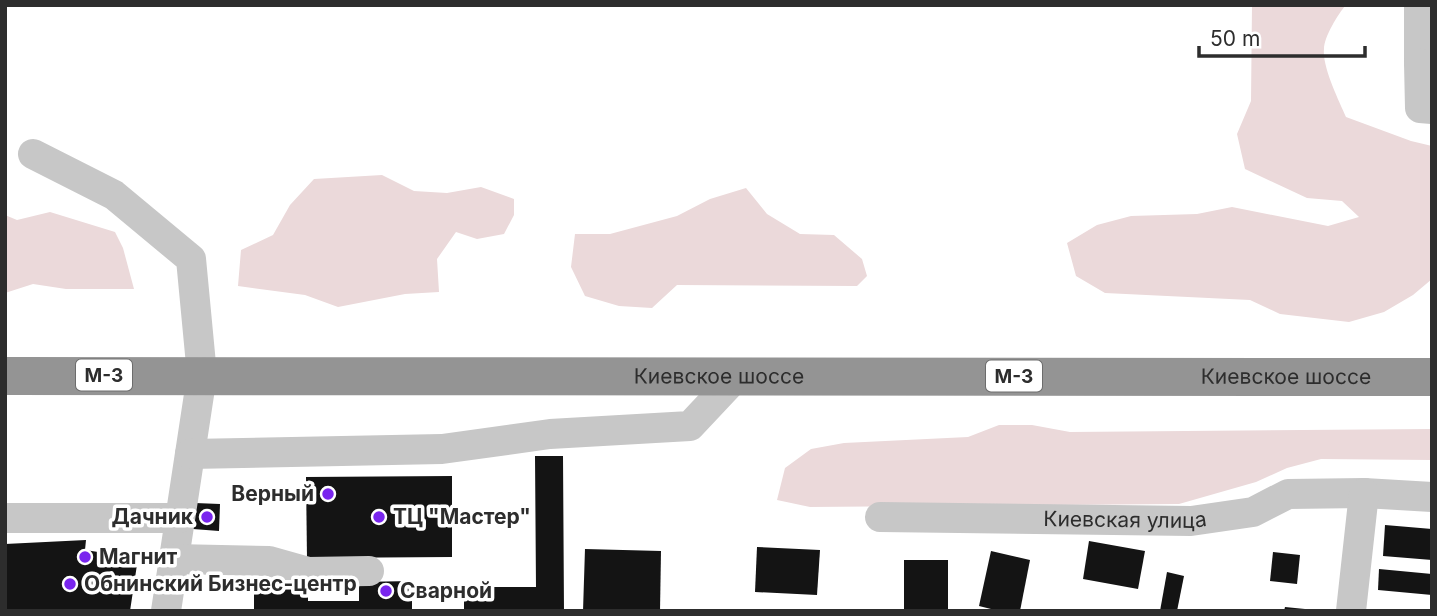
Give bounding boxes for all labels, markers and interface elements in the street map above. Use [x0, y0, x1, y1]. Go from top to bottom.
scale bar [1199, 14, 1365, 58]
text: 50 m [1210, 26, 1260, 51]
road number: М-3 [76, 360, 132, 390]
road number: М-3 [986, 360, 1042, 392]
street label: Киевское шоссе [634, 363, 804, 389]
street label: Киевское шоссе [1201, 364, 1371, 389]
place label: Верный [231, 481, 314, 506]
marker: Верный [320, 486, 336, 502]
place label: Дачник [112, 504, 194, 529]
place label: ТЦ "Мастер" [393, 504, 531, 529]
street label: Киевская улица [1043, 506, 1208, 533]
marker: Дачник [199, 509, 215, 525]
marker: ТЦ "Мастер" [371, 509, 387, 525]
place label: Магнит [99, 544, 178, 569]
marker: Магнит [77, 549, 93, 565]
place label: Обнинский Бизнес-центр [84, 571, 357, 596]
marker: Обнинский Бизнес-центр [62, 576, 78, 592]
place label: Сварной [400, 578, 492, 603]
marker: Сварной [378, 583, 394, 599]

